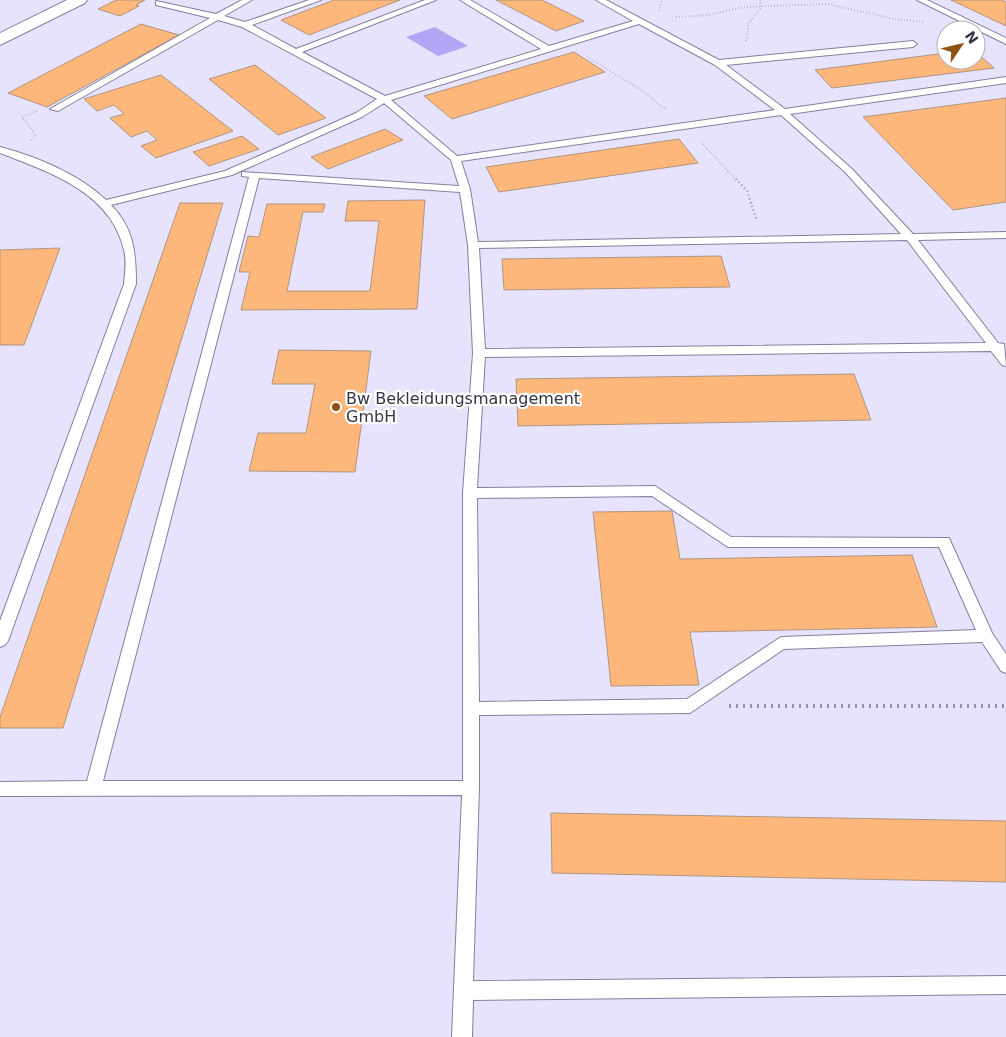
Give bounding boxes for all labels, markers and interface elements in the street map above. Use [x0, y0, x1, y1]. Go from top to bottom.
north arrow [936, 20, 986, 70]
text: N [962, 28, 982, 47]
place label: Bw Bekleidungsmanagement GmbH [346, 389, 580, 426]
marker: Bw Bekleidungsmanagement GmbH [330, 401, 342, 413]

